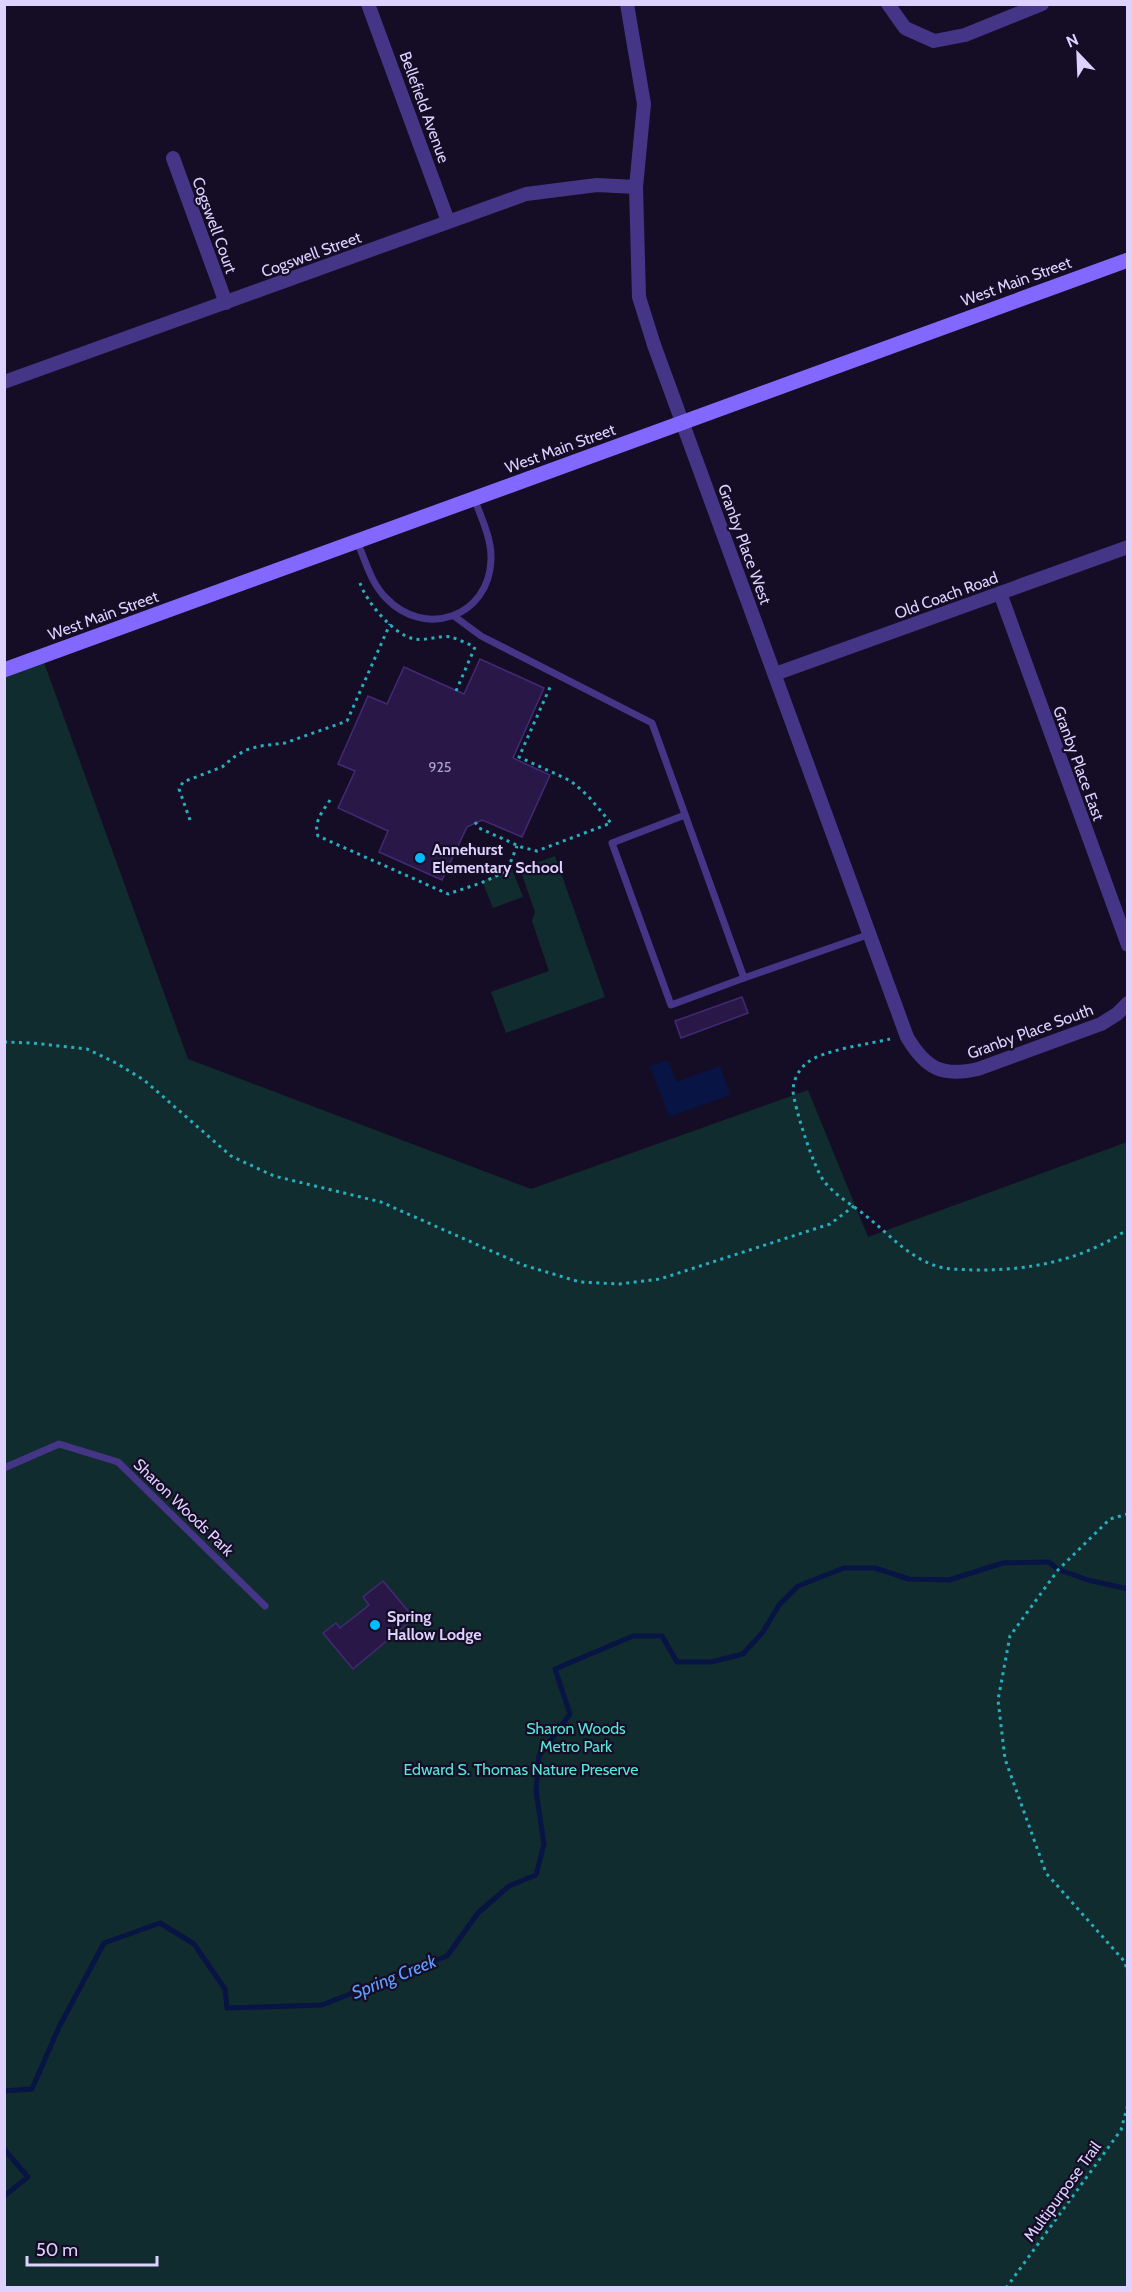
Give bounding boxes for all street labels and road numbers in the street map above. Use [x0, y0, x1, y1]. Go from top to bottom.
street label: Bellefield Avenue [396, 49, 454, 165]
street label: Cogswell Court [188, 174, 241, 277]
street label: Cogswell Street [259, 227, 364, 281]
street label: West Main Street [958, 253, 1074, 310]
street label: West Main Street [502, 420, 618, 477]
street label: Granby Place West [714, 481, 775, 608]
street label: Old Coach Road [892, 568, 1001, 623]
street label: West Main Street [45, 587, 161, 644]
street label: Granby Place East [1049, 703, 1108, 824]
street label: Granby Place South [965, 1000, 1096, 1063]
street label: Sharon Woods Park [130, 1455, 238, 1561]
street label: Multipurpose Trail [1020, 2137, 1105, 2245]

